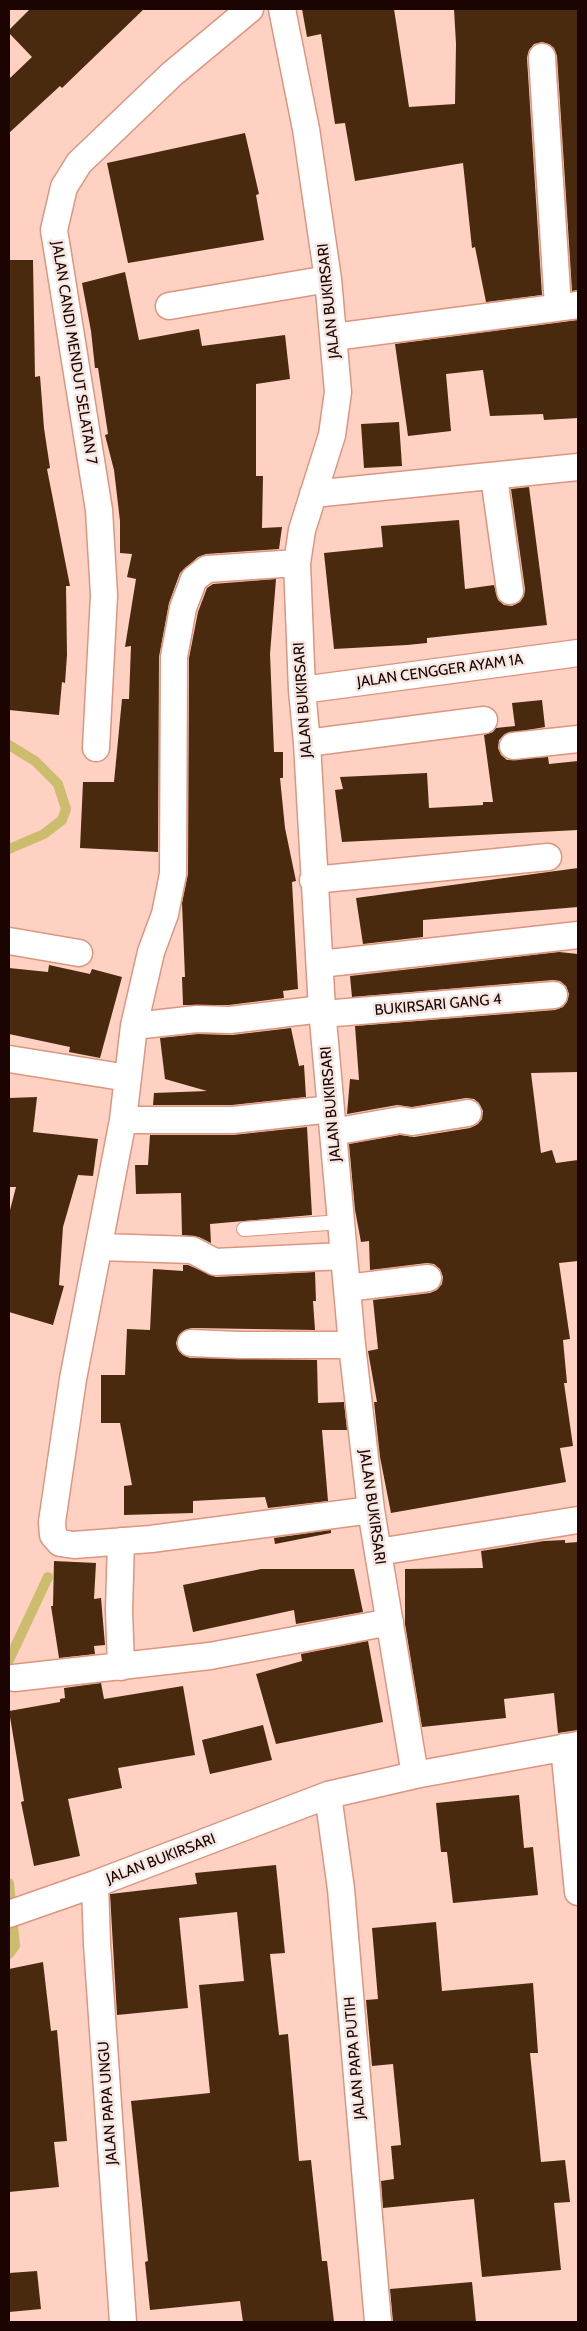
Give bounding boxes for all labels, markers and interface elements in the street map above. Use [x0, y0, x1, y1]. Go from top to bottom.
street label: JALAN CANDI MENDUT SELATAN 7 [47, 240, 101, 466]
street label: JALAN BUKIRSARI [314, 242, 344, 360]
street label: JALAN BUKIRSARI [290, 642, 316, 758]
street label: JALAN CENGGER AYAM 1A [356, 650, 524, 692]
street label: BUKIRSARI GANG 4 [374, 990, 502, 1020]
street label: JALAN BUKIRSARI [317, 1046, 345, 1162]
street label: JALAN BUKIRSARI [355, 1448, 389, 1566]
street label: JALAN BUKIRSARI [104, 1830, 218, 1888]
street label: JALAN PAPA PUTIH [341, 1996, 369, 2120]
street label: JALAN PAPA UNGU [95, 2041, 121, 2165]

